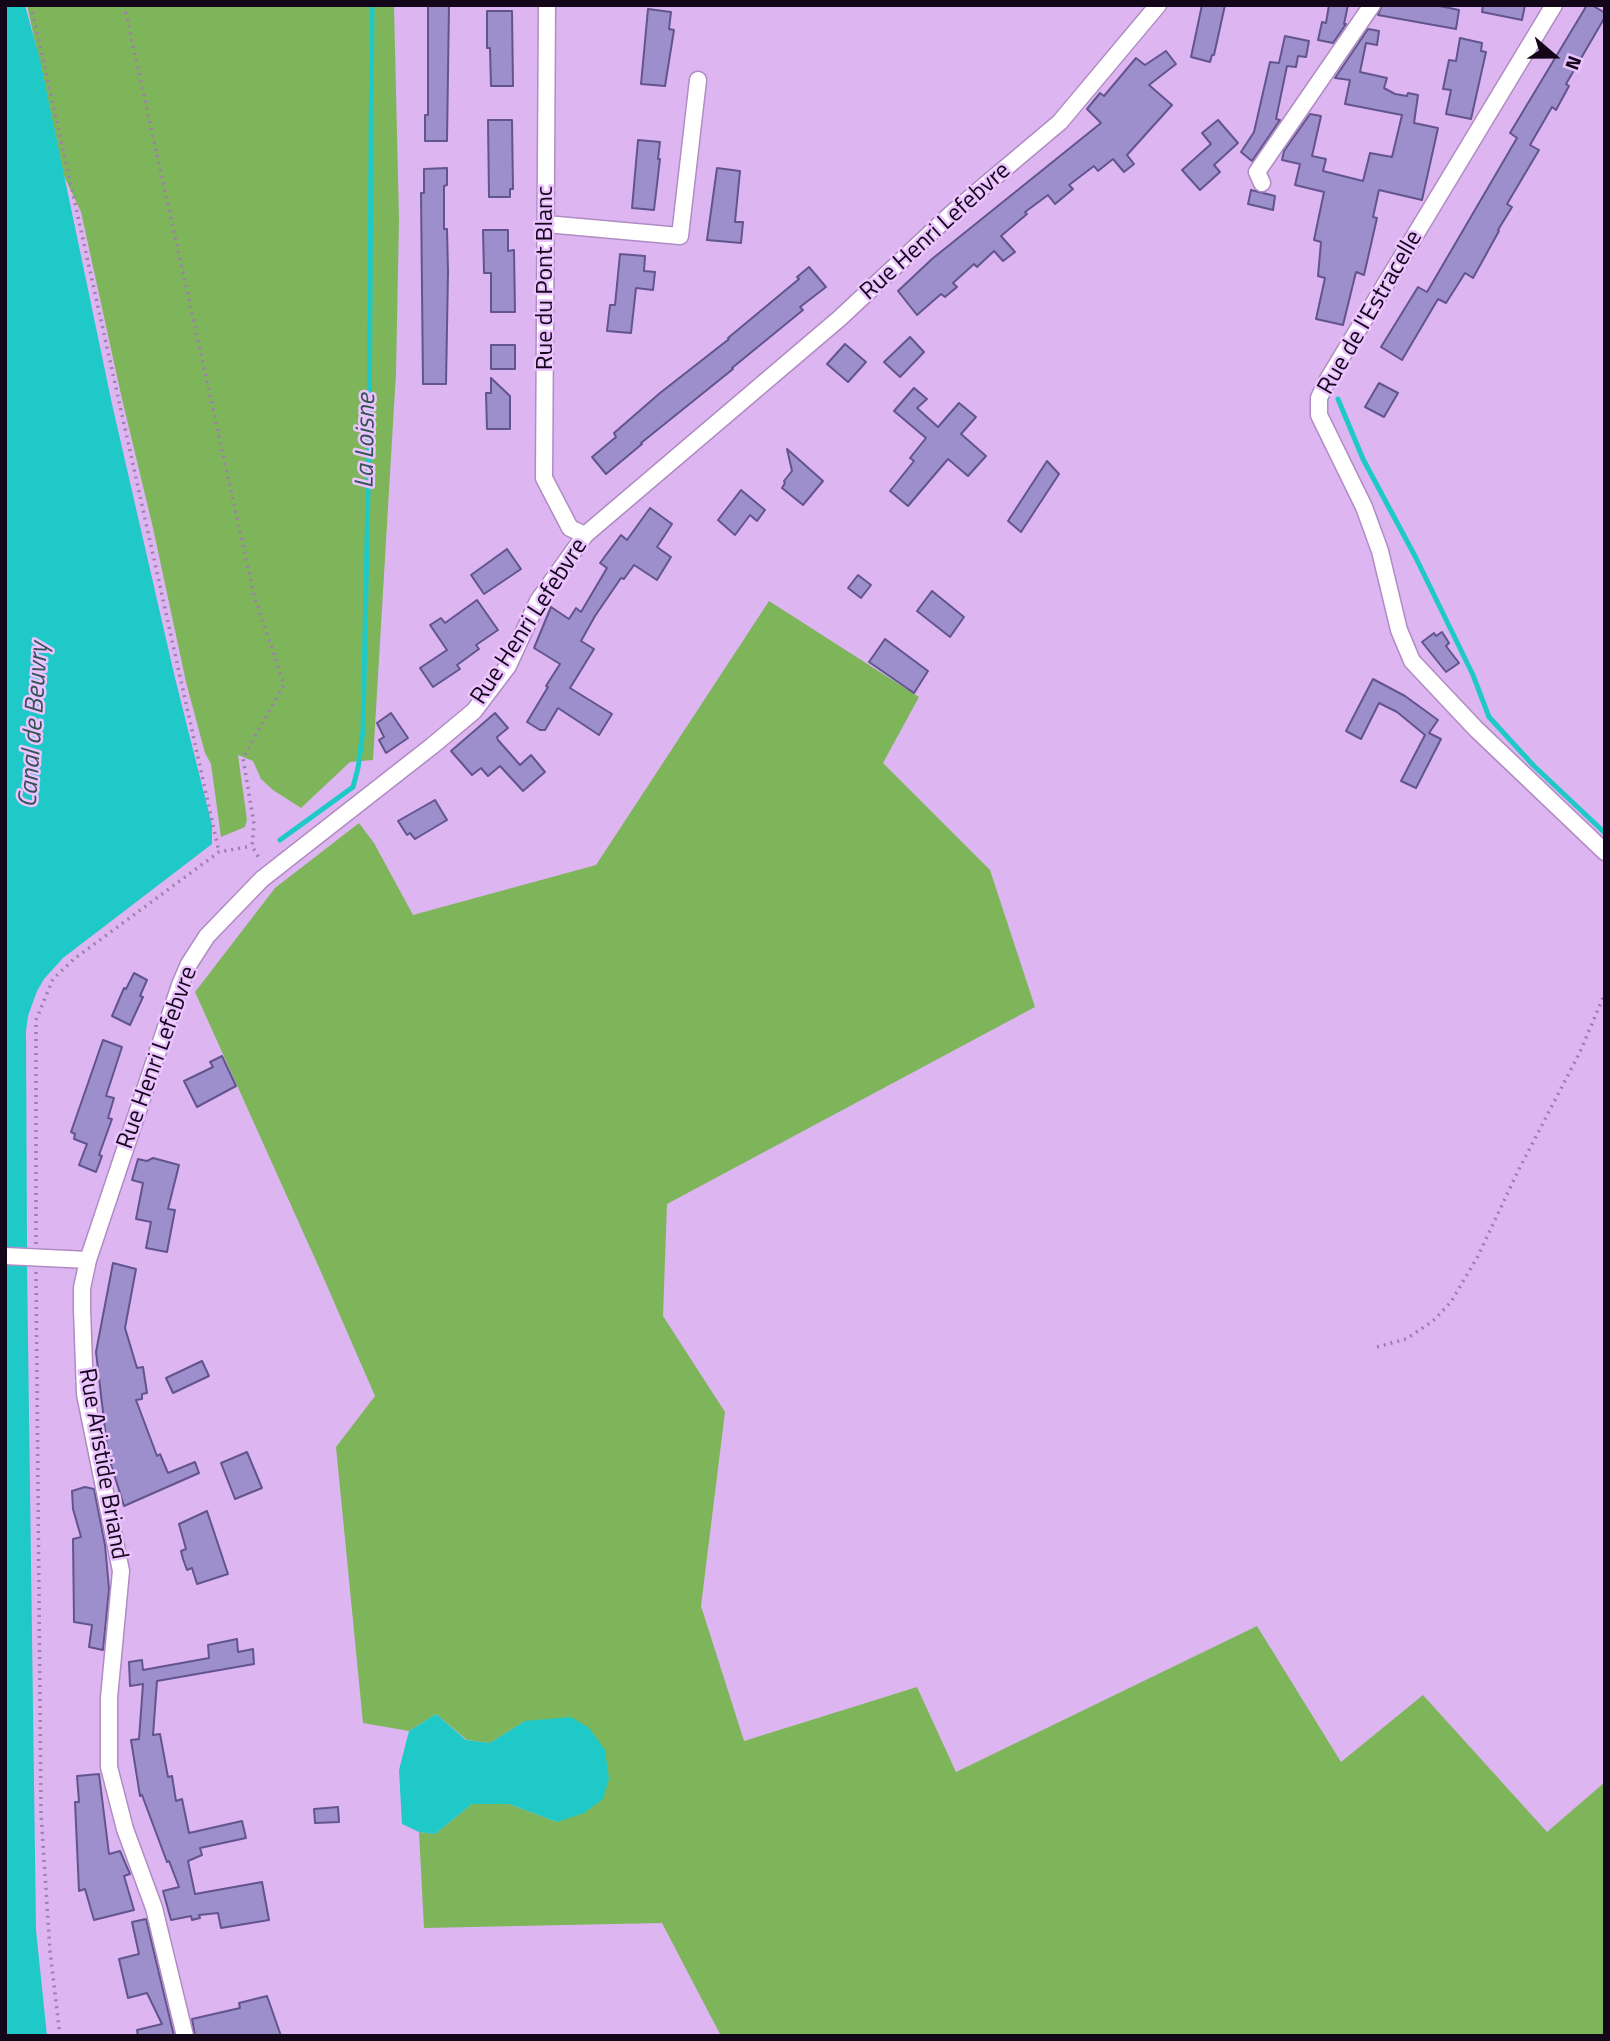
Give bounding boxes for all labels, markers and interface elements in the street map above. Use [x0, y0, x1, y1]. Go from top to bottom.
north arrow [1519, 21, 1589, 91]
text: N [1558, 52, 1590, 74]
street label: Rue Henri Lefebvre [855, 157, 1017, 307]
street label: Rue du Pont Blanc [532, 186, 560, 370]
street label: Rue de l'Estracelle [1312, 226, 1430, 400]
water label: La Loisne [351, 393, 383, 489]
street label: Rue Henri Lefebvre [466, 534, 594, 710]
water label: Canal de Beuvry [14, 641, 56, 809]
street label: Rue Henri Lefebvre [112, 963, 204, 1153]
street label: Rue Aristide Briand [71, 1366, 133, 1562]

